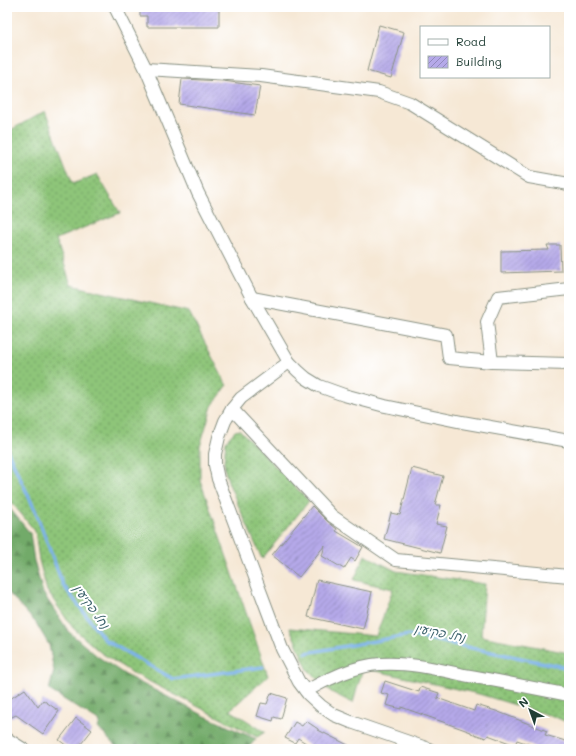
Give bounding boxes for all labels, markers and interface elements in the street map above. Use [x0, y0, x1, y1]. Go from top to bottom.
legend [420, 26, 550, 78]
text: Road [456, 33, 486, 49]
text: Building [456, 53, 502, 69]
water label: נחל פקיעין [70, 581, 114, 633]
water label: נחל פקיעין [413, 619, 468, 646]
north arrow [510, 690, 550, 730]
text: N [515, 694, 531, 710]

